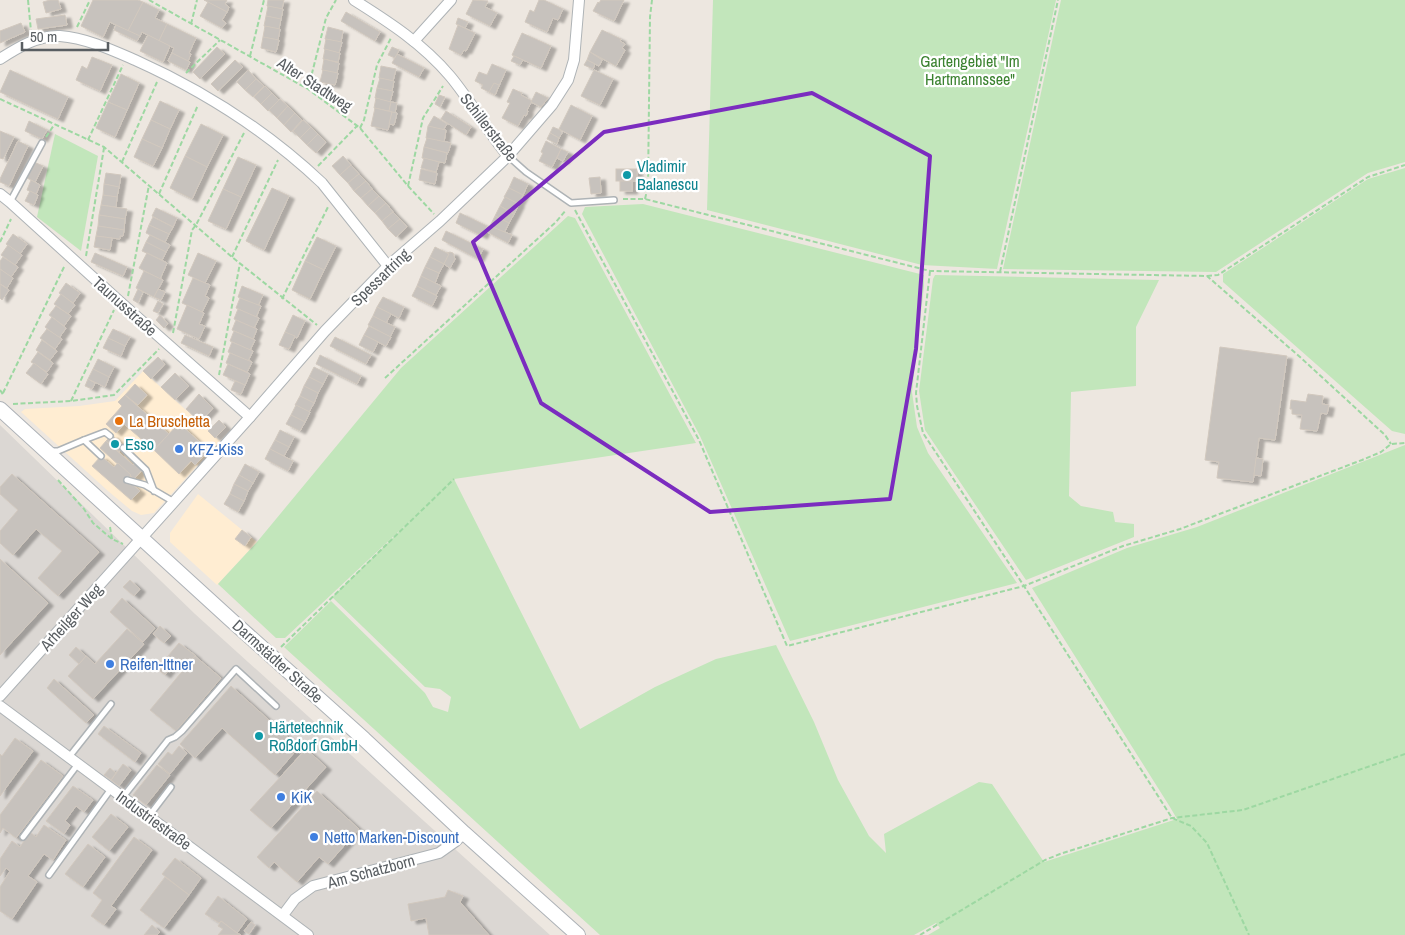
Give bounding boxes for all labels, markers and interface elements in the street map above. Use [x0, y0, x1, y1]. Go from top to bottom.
scale bar [22, 20, 109, 52]
text: 50 m [30, 26, 57, 47]
park label: Gartengebiet "Im Hartmannssee" [920, 50, 1020, 90]
street label: Alter Stadtweg [272, 51, 357, 117]
street label: Schillerstraße [455, 88, 523, 166]
place label: Vladimir Balanescu [637, 155, 698, 195]
marker: Vladimir Balanescu [621, 169, 633, 181]
street label: Spessartring [346, 243, 415, 311]
street label: Taunusstraße [88, 271, 162, 341]
place label: La Bruschetta [129, 410, 211, 432]
marker: La Bruschetta [113, 415, 125, 427]
place label: Esso [125, 433, 154, 455]
marker: Esso [109, 438, 121, 450]
place label: KFZ-Kiss [189, 438, 244, 460]
marker: KFZ-Kiss [173, 443, 185, 455]
street label: Arheilger Weg [34, 578, 108, 656]
street label: Darmstädter Straße [228, 614, 328, 708]
place label: Reifen-Ittner [120, 653, 194, 675]
marker: Reifen-Ittner [104, 658, 116, 670]
place label: Härtetechnik Roßdorf GmbH [269, 716, 358, 756]
marker: Härtetechnik Roßdorf GmbH [253, 730, 265, 742]
street label: Industriestraße [112, 785, 196, 855]
place label: KiK [291, 786, 312, 808]
marker: KiK [275, 791, 287, 803]
place label: Netto Marken-Discount [324, 826, 459, 848]
marker: Netto Marken-Discount [308, 831, 320, 843]
street label: Am Schatzborn [324, 849, 417, 893]

